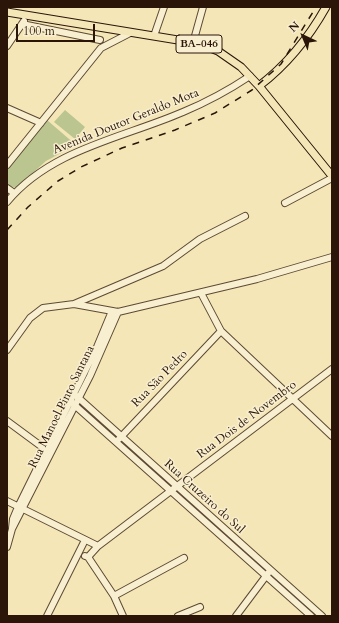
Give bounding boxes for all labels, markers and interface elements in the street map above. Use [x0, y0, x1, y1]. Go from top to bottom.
scale bar [18, 16, 97, 42]
north arrow [283, 16, 323, 56]
text: N [286, 18, 303, 36]
text: 100 m [23, 23, 55, 39]
road number: BA-046 [176, 35, 222, 53]
street label: Avenida Doutor Geraldo Mota [51, 86, 201, 158]
street label: Rua Manoel Pinto Santana [26, 343, 98, 471]
street label: Rua São Pedro [129, 347, 191, 411]
street label: Rua Dois de Novembro [194, 378, 300, 462]
street label: Rua Cruzeiro do Sul [161, 457, 247, 537]

